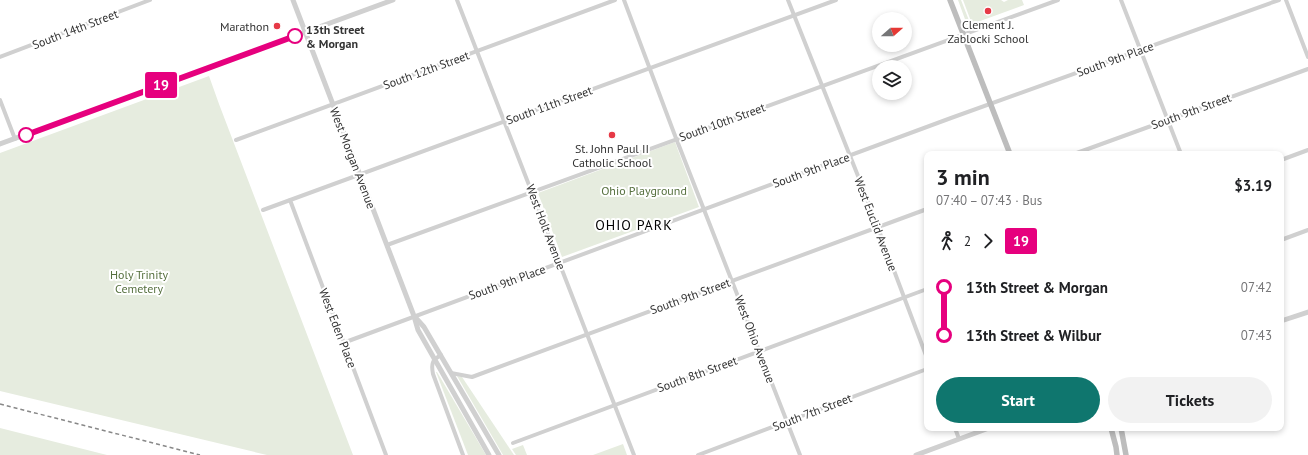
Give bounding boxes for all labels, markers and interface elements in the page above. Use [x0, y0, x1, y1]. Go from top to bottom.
street label: South 14th Street [30, 6, 120, 52]
marker: Clement J. Zablocki School [983, 6, 993, 16]
north arrow [872, 12, 912, 52]
map controls [872, 12, 912, 100]
place label: Clement J. Zablocki School [948, 17, 1029, 46]
place label: Marathon [220, 19, 269, 34]
marker: Marathon [272, 21, 282, 31]
place label: 13th Street & Morgan [306, 22, 365, 51]
marker: 13th Street & Morgan [287, 28, 303, 44]
street label: South 9th Place [1074, 38, 1156, 80]
street label: South 12th Street [381, 47, 471, 93]
button: layers [872, 60, 912, 100]
line badge: 19 [143, 72, 179, 98]
text: 19 [153, 76, 169, 94]
street label: South 11th Street [504, 82, 594, 128]
street label: South 9th Street [1149, 90, 1233, 132]
street label: South 10th Street [677, 99, 767, 145]
street label: West Morgan Avenue [327, 105, 379, 211]
unlabelled marker [18, 127, 34, 143]
marker: St. John Paul II Catholic School [607, 130, 617, 140]
place label: St. John Paul II Catholic School [572, 141, 652, 170]
street label: South 9th Place [770, 149, 852, 191]
text: 3 min [936, 163, 990, 191]
street label: West Euclid Avenue [851, 175, 901, 273]
text: $3.19 [1234, 176, 1272, 195]
street label: West Holt Avenue [523, 182, 569, 272]
park label: Ohio Playground [601, 183, 687, 198]
text: 07:40 – 07:43 · Bus [936, 192, 1042, 209]
district label: OHIO PARK [595, 216, 673, 234]
icon: walk [936, 230, 958, 252]
icon: forward [977, 230, 999, 252]
text: 19 [1013, 232, 1029, 250]
text: 2 [964, 233, 971, 250]
street label: South 9th Place [466, 261, 548, 303]
park label: Holy Trinity Cemetery [110, 267, 168, 296]
street label: South 9th Street [648, 275, 732, 317]
text: 13th Street & Morgan [966, 278, 1108, 297]
text: 07:42 [1241, 279, 1272, 296]
street label: West Eden Place [316, 286, 360, 370]
street label: West Ohio Avenue [731, 293, 779, 385]
text: 13th Street & Wilbur [966, 326, 1101, 345]
text: 07:43 [1241, 327, 1272, 344]
street label: South 8th Street [655, 353, 739, 395]
button: Start [936, 377, 1100, 423]
button: Tickets [1108, 377, 1272, 423]
street label: South 7th Street [770, 390, 854, 434]

